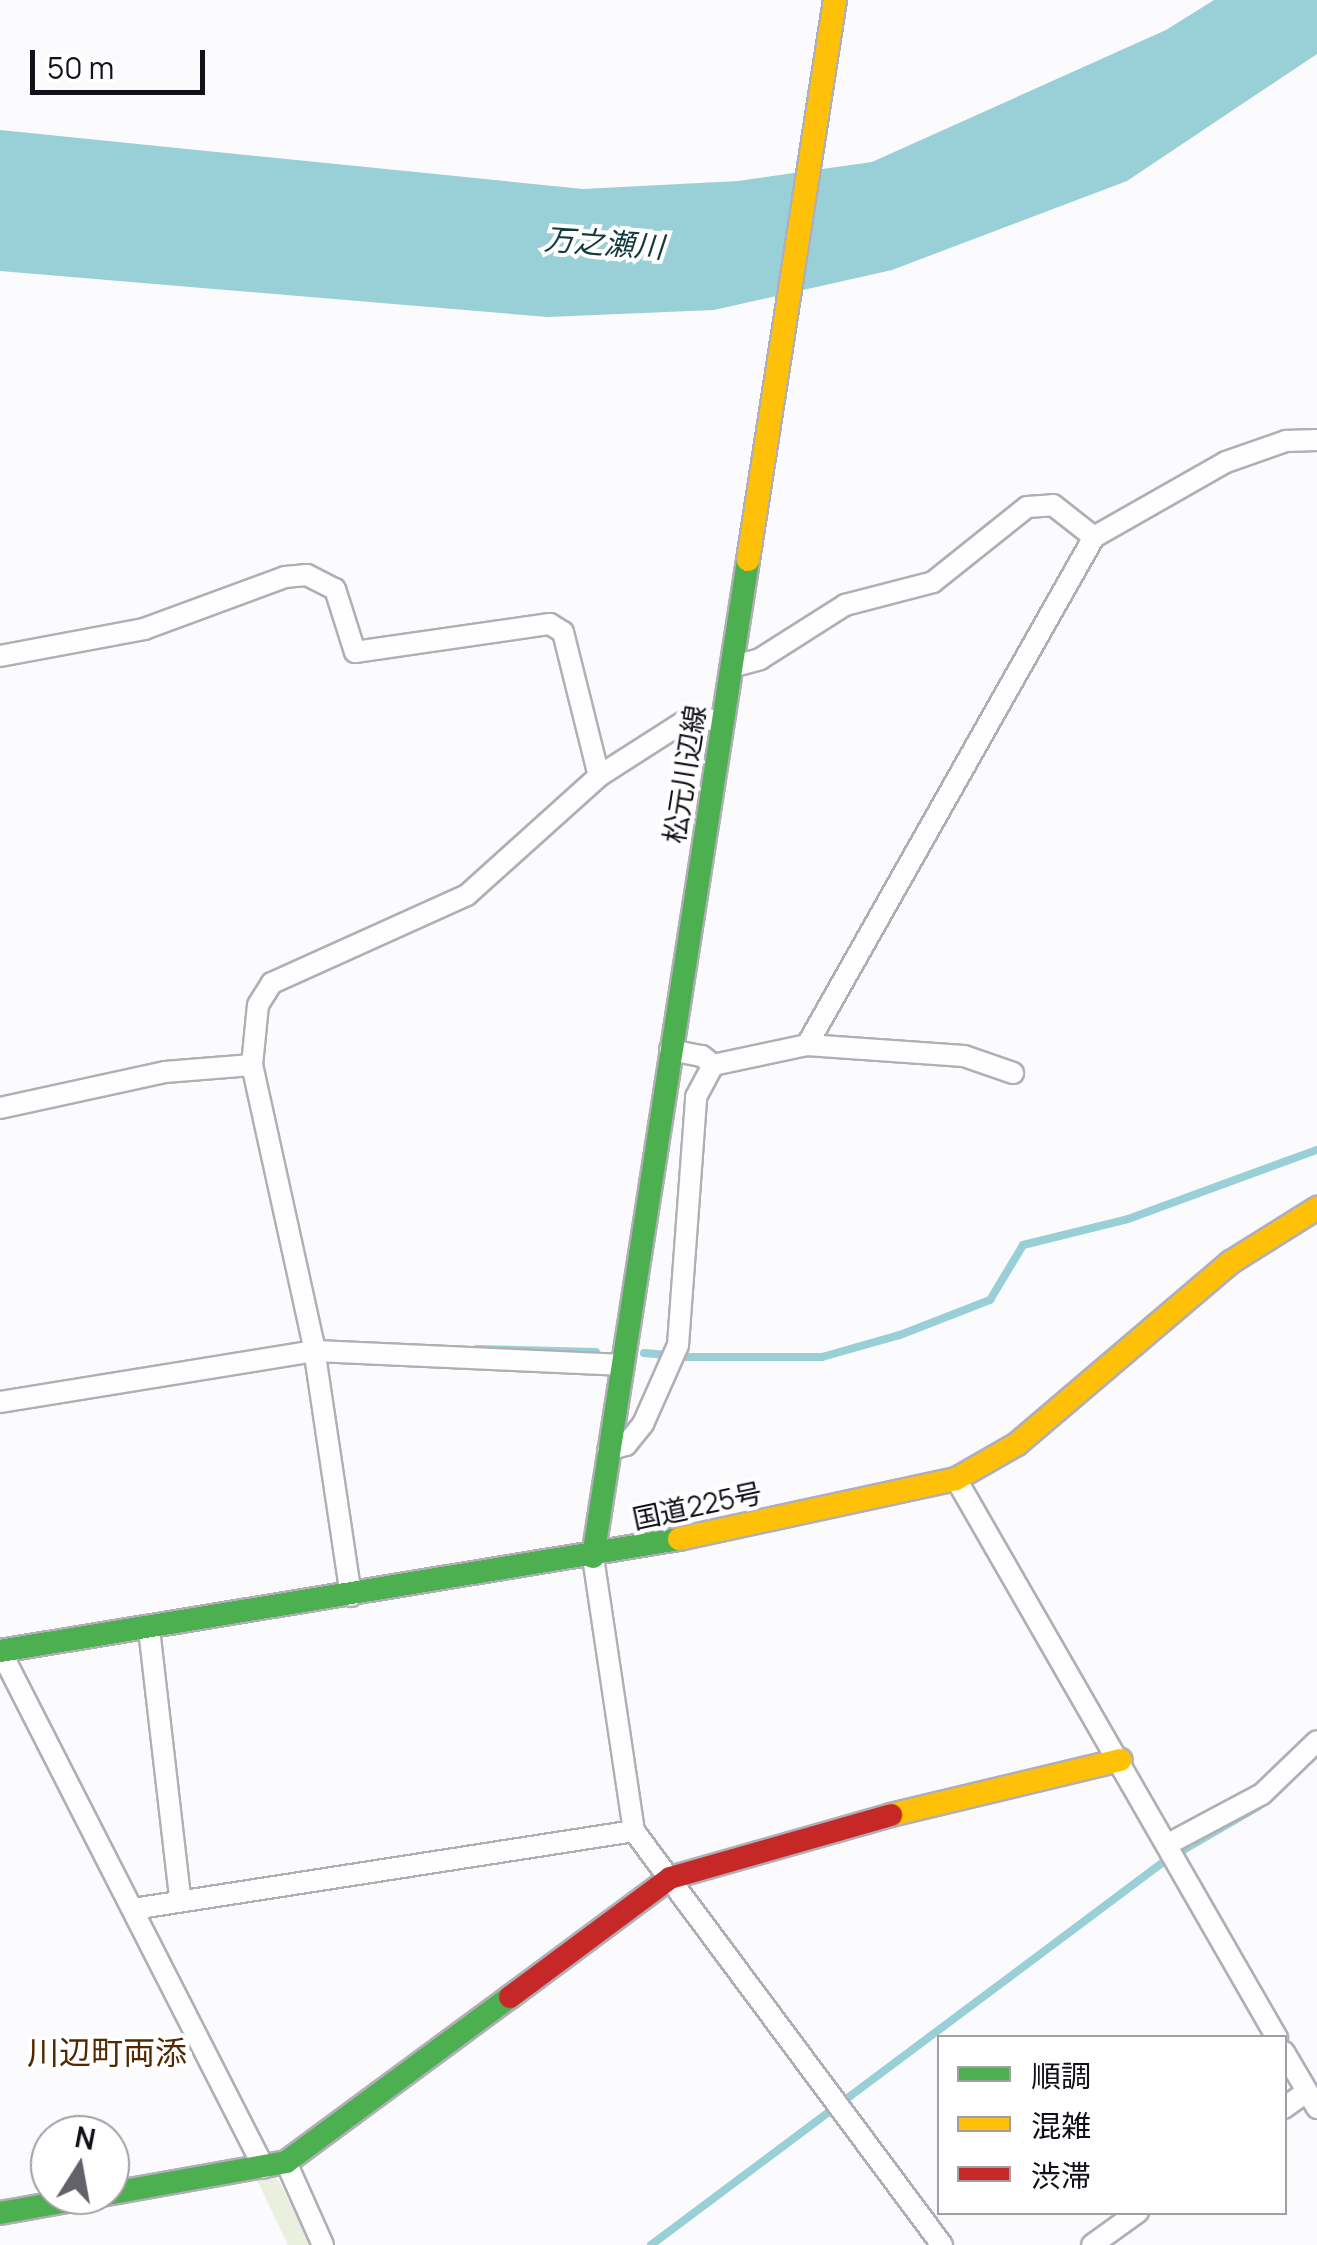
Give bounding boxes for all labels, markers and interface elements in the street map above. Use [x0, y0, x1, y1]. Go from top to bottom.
scale bar [35, 30, 210, 92]
text: 50 m [47, 47, 114, 88]
water label: 万之瀬川 [543, 221, 665, 265]
street label: 松元川辺線 [656, 702, 712, 846]
street label: 国道225号 [629, 1475, 765, 1535]
district label: 川辺町両添 [27, 2033, 187, 2071]
legend [937, 2035, 1287, 2215]
text: 順調 [1031, 2055, 1091, 2096]
text: 混雑 [1031, 2105, 1091, 2146]
north arrow [30, 2115, 130, 2215]
text: N [72, 2117, 99, 2158]
text: 渋滞 [1031, 2155, 1091, 2196]

